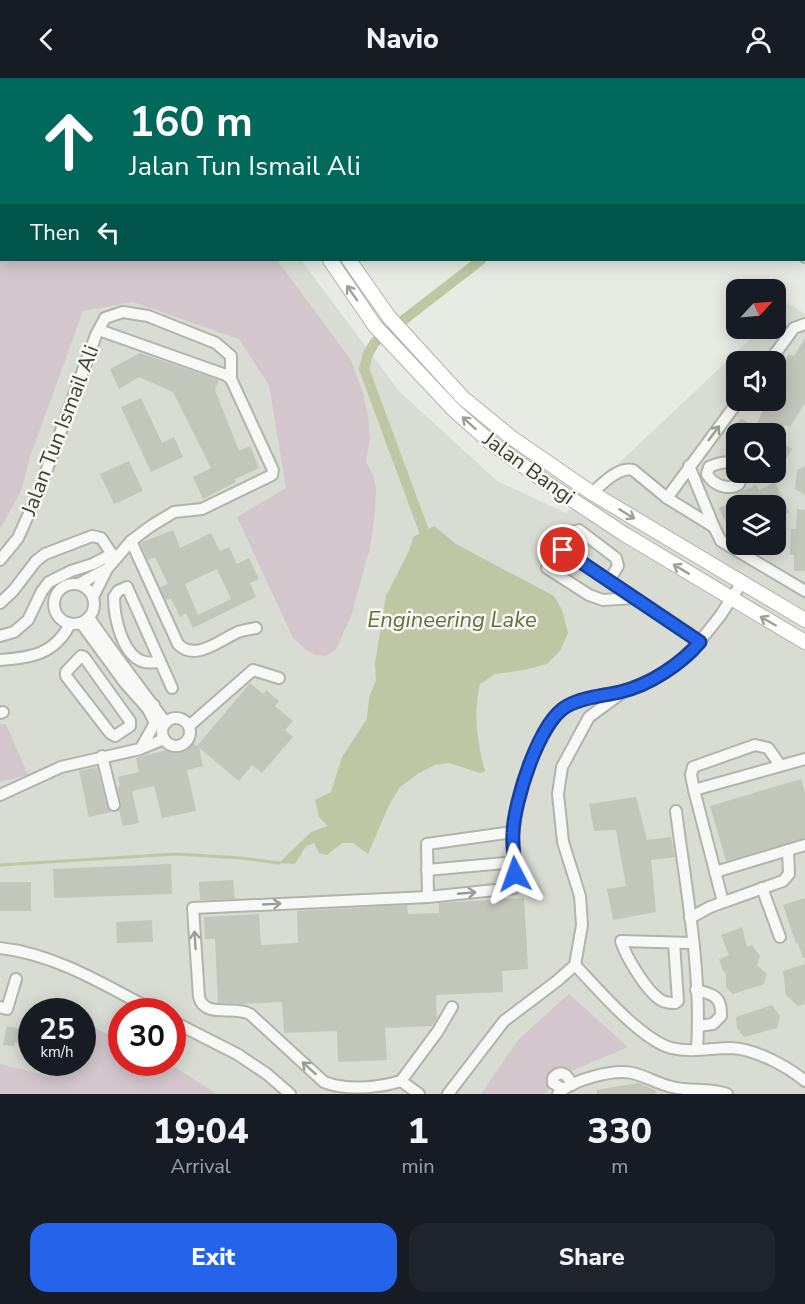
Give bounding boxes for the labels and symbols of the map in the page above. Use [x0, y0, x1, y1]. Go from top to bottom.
north arrow [726, 279, 786, 339]
one-way arrow [346, 285, 358, 301]
street label: Jalan Tun Ismail Ali [14, 341, 105, 520]
one-way arrow [462, 416, 477, 430]
street label: Jalan Bangi [477, 425, 581, 511]
one-way arrow [708, 426, 720, 442]
one-way arrow [618, 508, 635, 520]
pin [537, 524, 588, 575]
one-way arrow [673, 562, 690, 574]
water label: Engineering Lake [367, 605, 537, 635]
one-way arrow [760, 615, 777, 627]
position arrow [483, 842, 547, 906]
one-way arrow [457, 887, 476, 898]
one-way arrow [262, 899, 282, 910]
one-way arrow [189, 931, 200, 951]
speed limit sign: 30 [108, 998, 186, 1076]
one-way arrow [301, 1061, 316, 1075]

